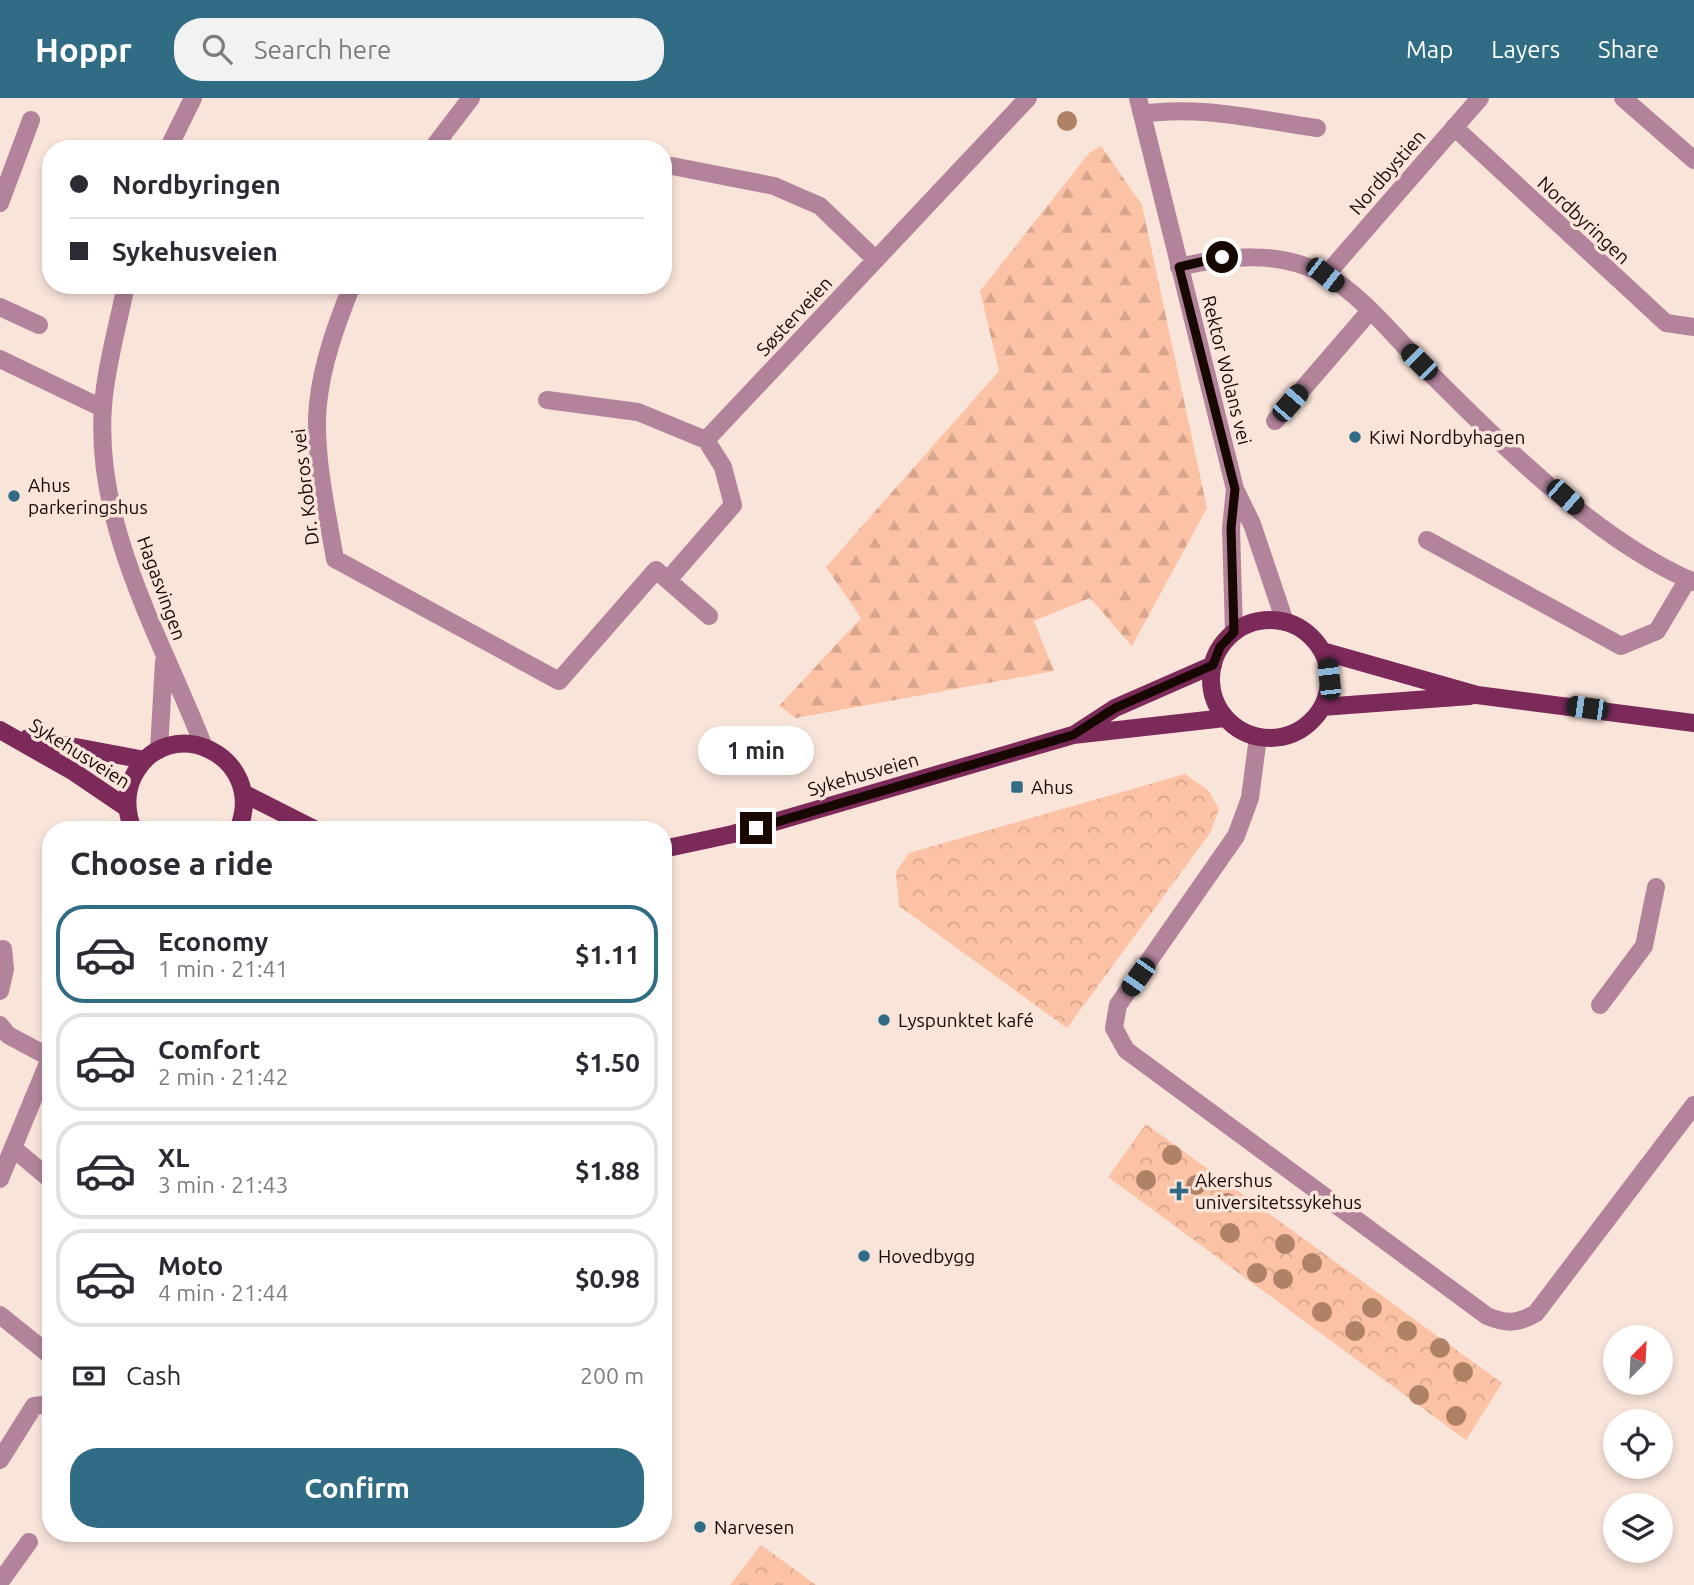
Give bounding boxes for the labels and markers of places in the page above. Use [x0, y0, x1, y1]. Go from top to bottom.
place label: Kiwi Nordbyhagen [1369, 426, 1525, 448]
marker: Kiwi Nordbyhagen [1347, 429, 1363, 445]
place label: Ahus parkeringshus [28, 474, 148, 518]
marker: Ahus parkeringshus [6, 488, 22, 504]
place label: Ahus [1031, 776, 1073, 798]
marker: Ahus [1009, 779, 1025, 795]
place label: Lyspunktet kafé [898, 1009, 1034, 1031]
marker: Lyspunktet kafé [876, 1012, 892, 1028]
place label: Akershus universitetssykehus [1195, 1169, 1362, 1213]
marker: Akershus universitetssykehus [1169, 1181, 1189, 1201]
place label: Hovedbygg [878, 1245, 975, 1267]
marker: Hovedbygg [856, 1248, 872, 1264]
place label: Narvesen [714, 1516, 794, 1538]
marker: Narvesen [692, 1519, 708, 1535]

